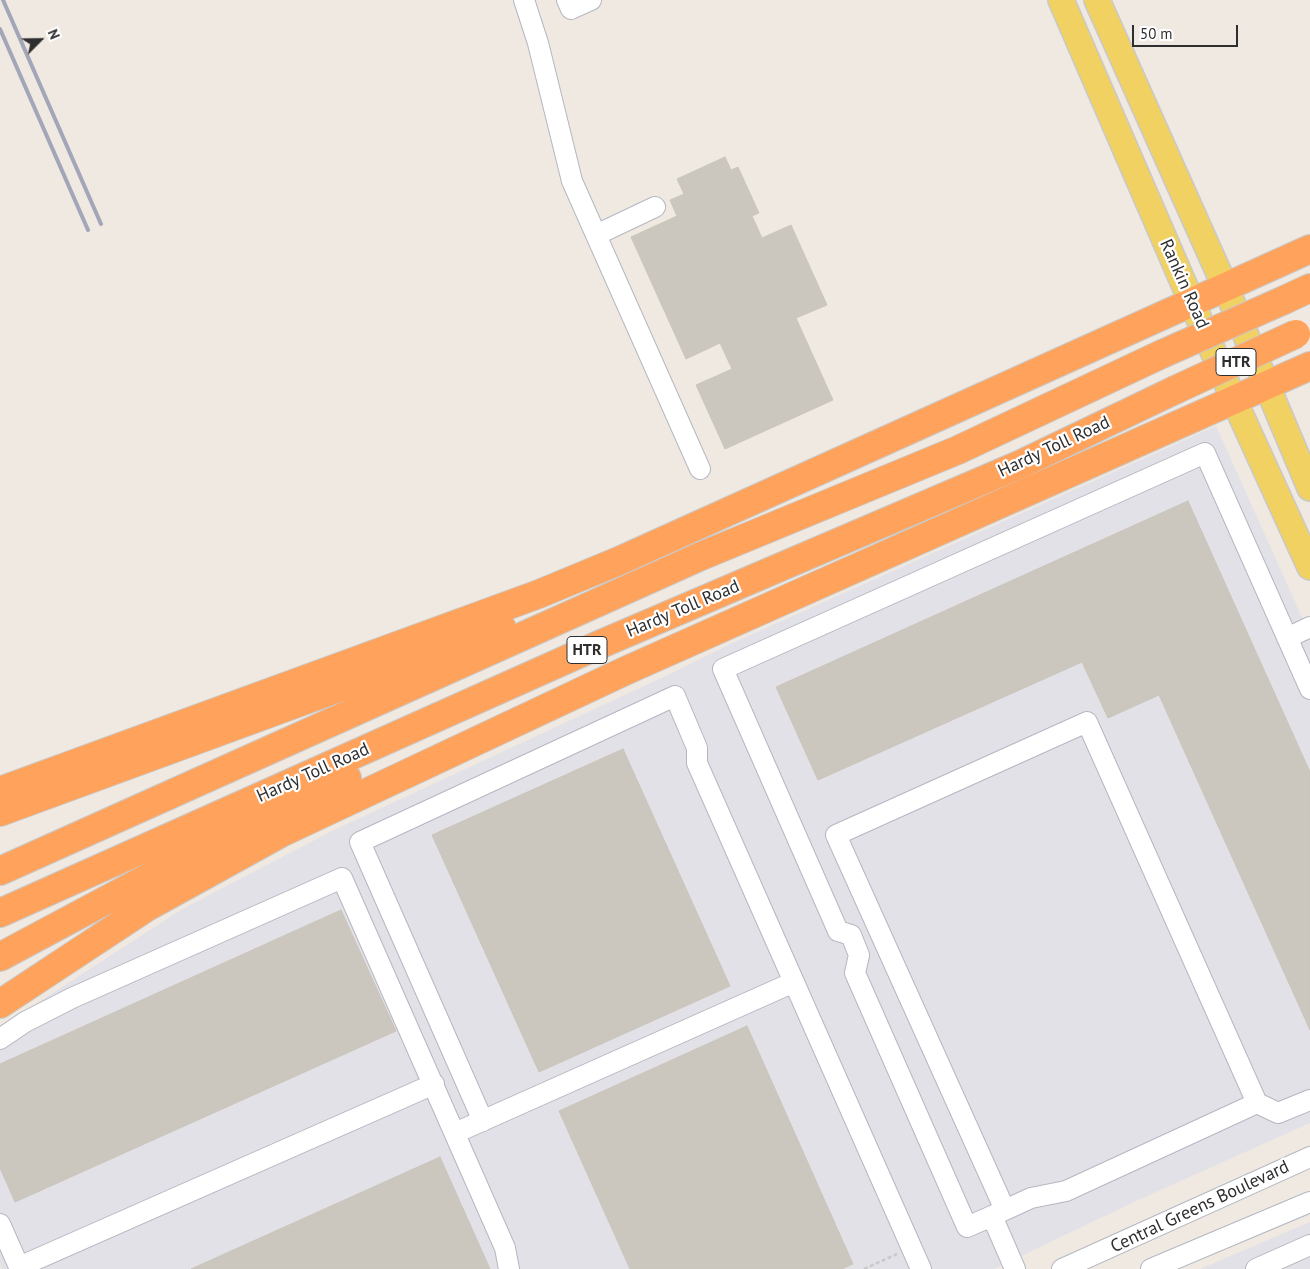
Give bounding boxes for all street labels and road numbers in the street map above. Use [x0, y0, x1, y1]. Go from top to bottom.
street label: Rankin Road [1155, 236, 1213, 332]
road number: HTR [1216, 348, 1256, 376]
street label: Hardy Toll Road [995, 412, 1113, 482]
street label: Hardy Toll Road [623, 575, 743, 643]
road number: HTR [567, 636, 607, 664]
street label: Hardy Toll Road [253, 739, 373, 807]
street label: Central Greens Boulevard [1107, 1156, 1293, 1258]

